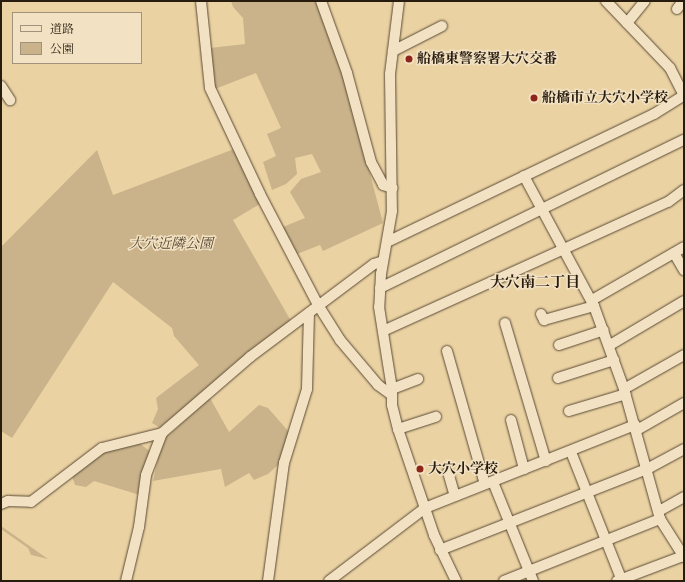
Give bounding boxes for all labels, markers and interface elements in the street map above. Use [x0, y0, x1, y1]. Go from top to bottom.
legend [12, 12, 142, 64]
text: 道路 [50, 22, 74, 37]
text: 公園 [50, 42, 74, 57]
place label: 船橋東警察署大穴交番 [417, 51, 557, 67]
marker: 船橋東警察署大穴交番 [404, 54, 414, 64]
place label: 船橋市立大穴小学校 [542, 90, 668, 106]
marker: 船橋市立大穴小学校 [529, 93, 539, 103]
park label: 大穴近隣公園 [129, 236, 213, 252]
district label: 大穴南二丁目 [490, 274, 580, 292]
place label: 大穴小学校 [428, 461, 498, 477]
marker: 大穴小学校 [415, 464, 425, 474]

